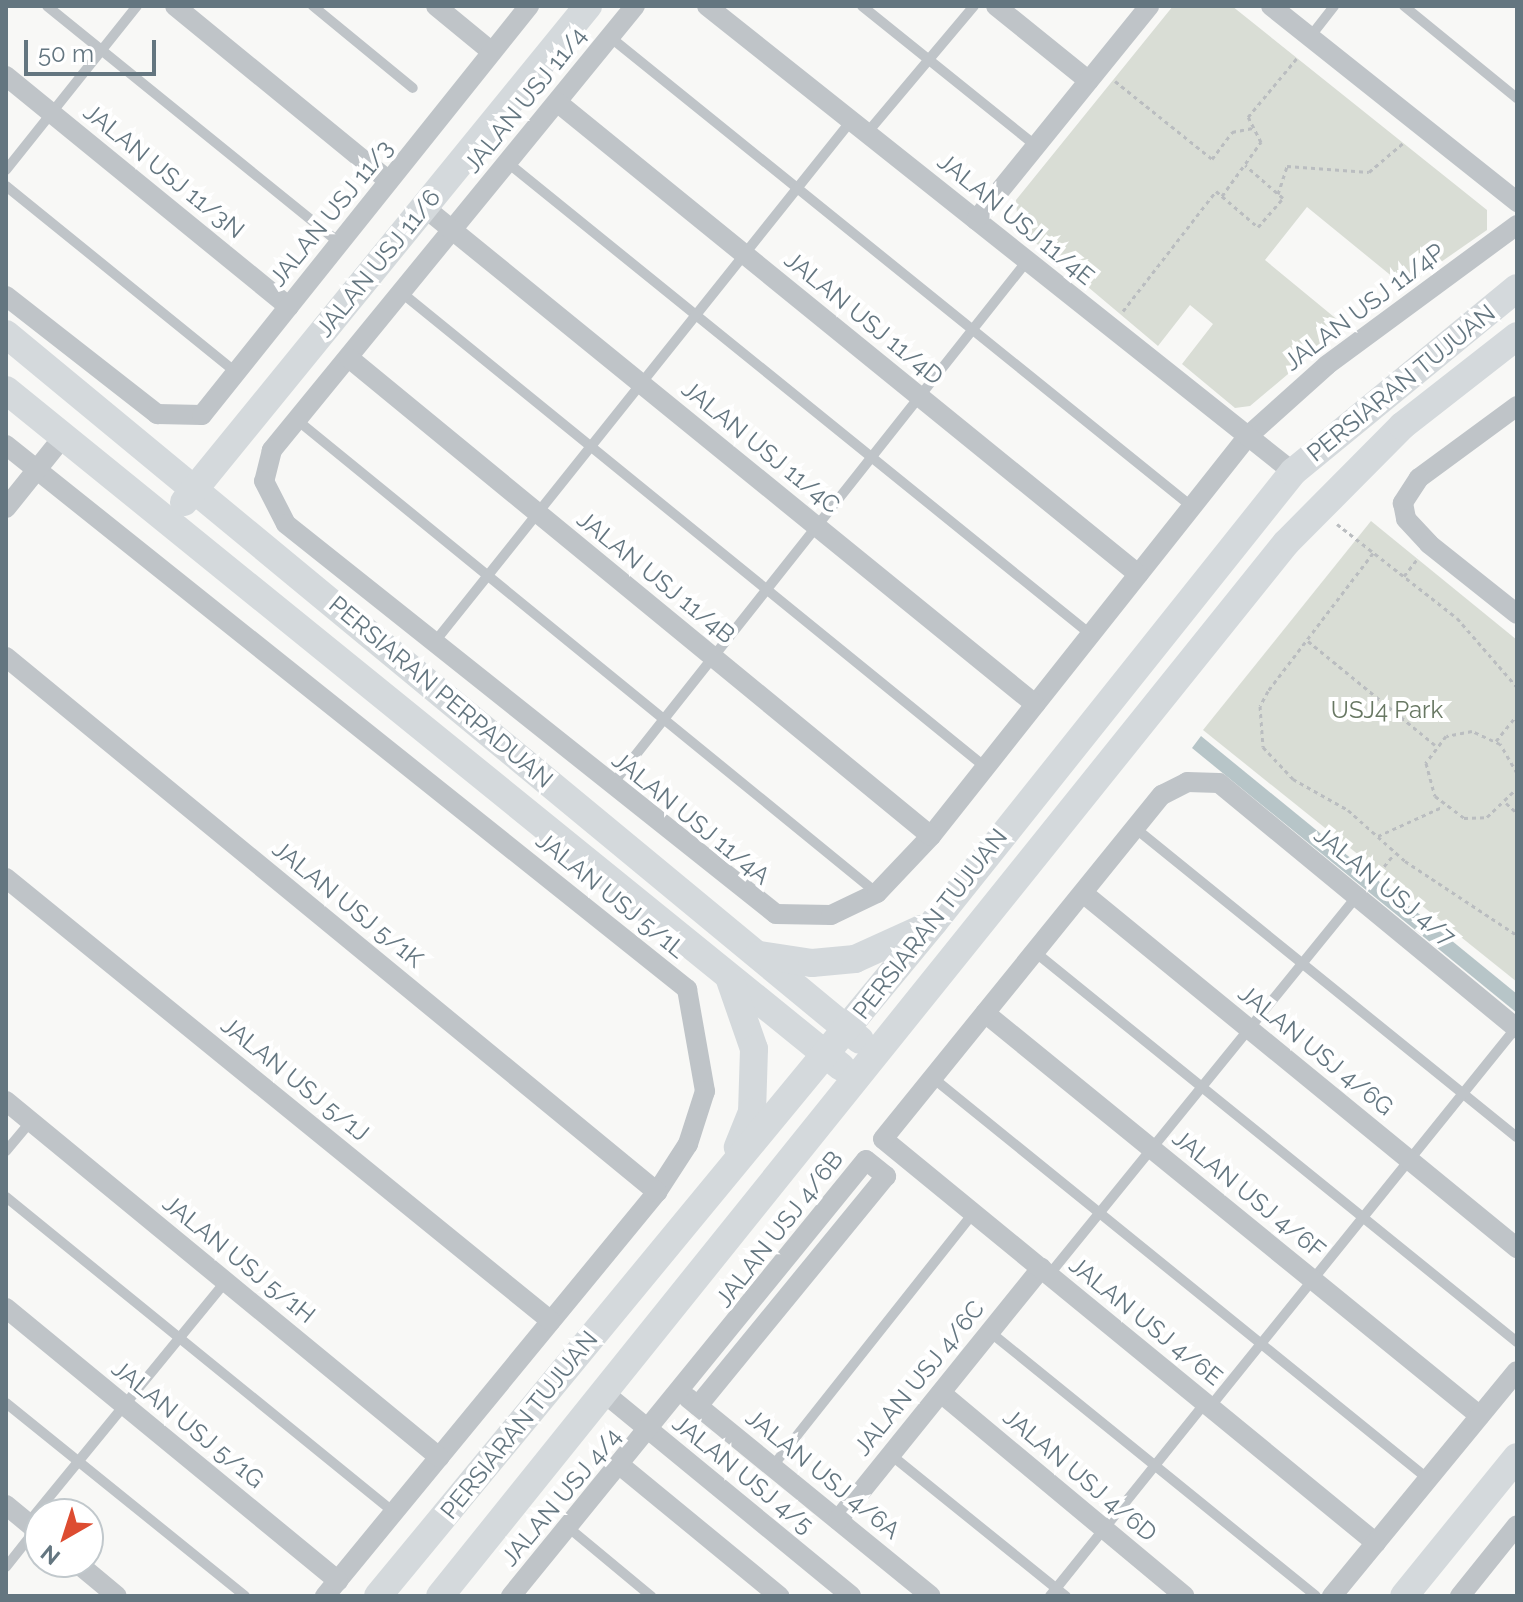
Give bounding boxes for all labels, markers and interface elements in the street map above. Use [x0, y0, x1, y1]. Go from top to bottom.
street label: JALAN USJ 11/4 [458, 22, 592, 178]
scale bar [28, 24, 160, 74]
text: 50 m [38, 39, 94, 68]
street label: JALAN USJ 11/3N [78, 97, 250, 245]
street label: JALAN USJ 11/3 [263, 134, 399, 292]
street label: JALAN USJ 11/4E [932, 147, 1100, 291]
street label: JALAN USJ 11/6 [310, 183, 446, 343]
street label: JALAN USJ 11/4P [1278, 237, 1450, 377]
street label: JALAN USJ 11/4D [779, 245, 949, 391]
street label: PERSIARAN TUJUAN [1301, 298, 1501, 468]
street label: JALAN USJ 11/4C [676, 374, 846, 520]
street label: JALAN USJ 11/4B [571, 505, 741, 649]
street label: PERSIARAN PERPADUAN [323, 590, 559, 794]
park label: USJ4 Park [1331, 696, 1443, 724]
street label: JALAN USJ 11/4A [606, 746, 776, 890]
street label: JALAN USJ 4/7 [1309, 820, 1461, 952]
street label: PERSIARAN TUJUAN [847, 823, 1013, 1025]
street label: JALAN USJ 5/1L [530, 826, 692, 964]
street label: JALAN USJ 5/1K [267, 834, 429, 974]
street label: JALAN USJ 4/6G [1233, 979, 1399, 1121]
street label: JALAN USJ 5/1J [215, 1011, 375, 1147]
street label: JALAN USJ 4/6F [1167, 1124, 1331, 1264]
street label: JALAN USJ 4/6B [709, 1145, 849, 1313]
street label: JALAN USJ 5/1H [157, 1189, 321, 1329]
street label: JALAN USJ 4/6E [1064, 1250, 1228, 1392]
street label: JALAN USJ 4/6C [848, 1295, 990, 1461]
street label: PERSIARAN TUJUAN [434, 1325, 604, 1525]
street label: JALAN USJ 5/1G [106, 1354, 270, 1494]
street label: JALAN USJ 4/6D [997, 1402, 1163, 1548]
street label: JALAN USJ 4/6A [740, 1403, 906, 1545]
street label: JALAN USJ 4/5 [667, 1409, 819, 1539]
street label: JALAN USJ 4/4 [495, 1422, 627, 1572]
north arrow [24, 1498, 104, 1578]
text: N [35, 1540, 65, 1570]

